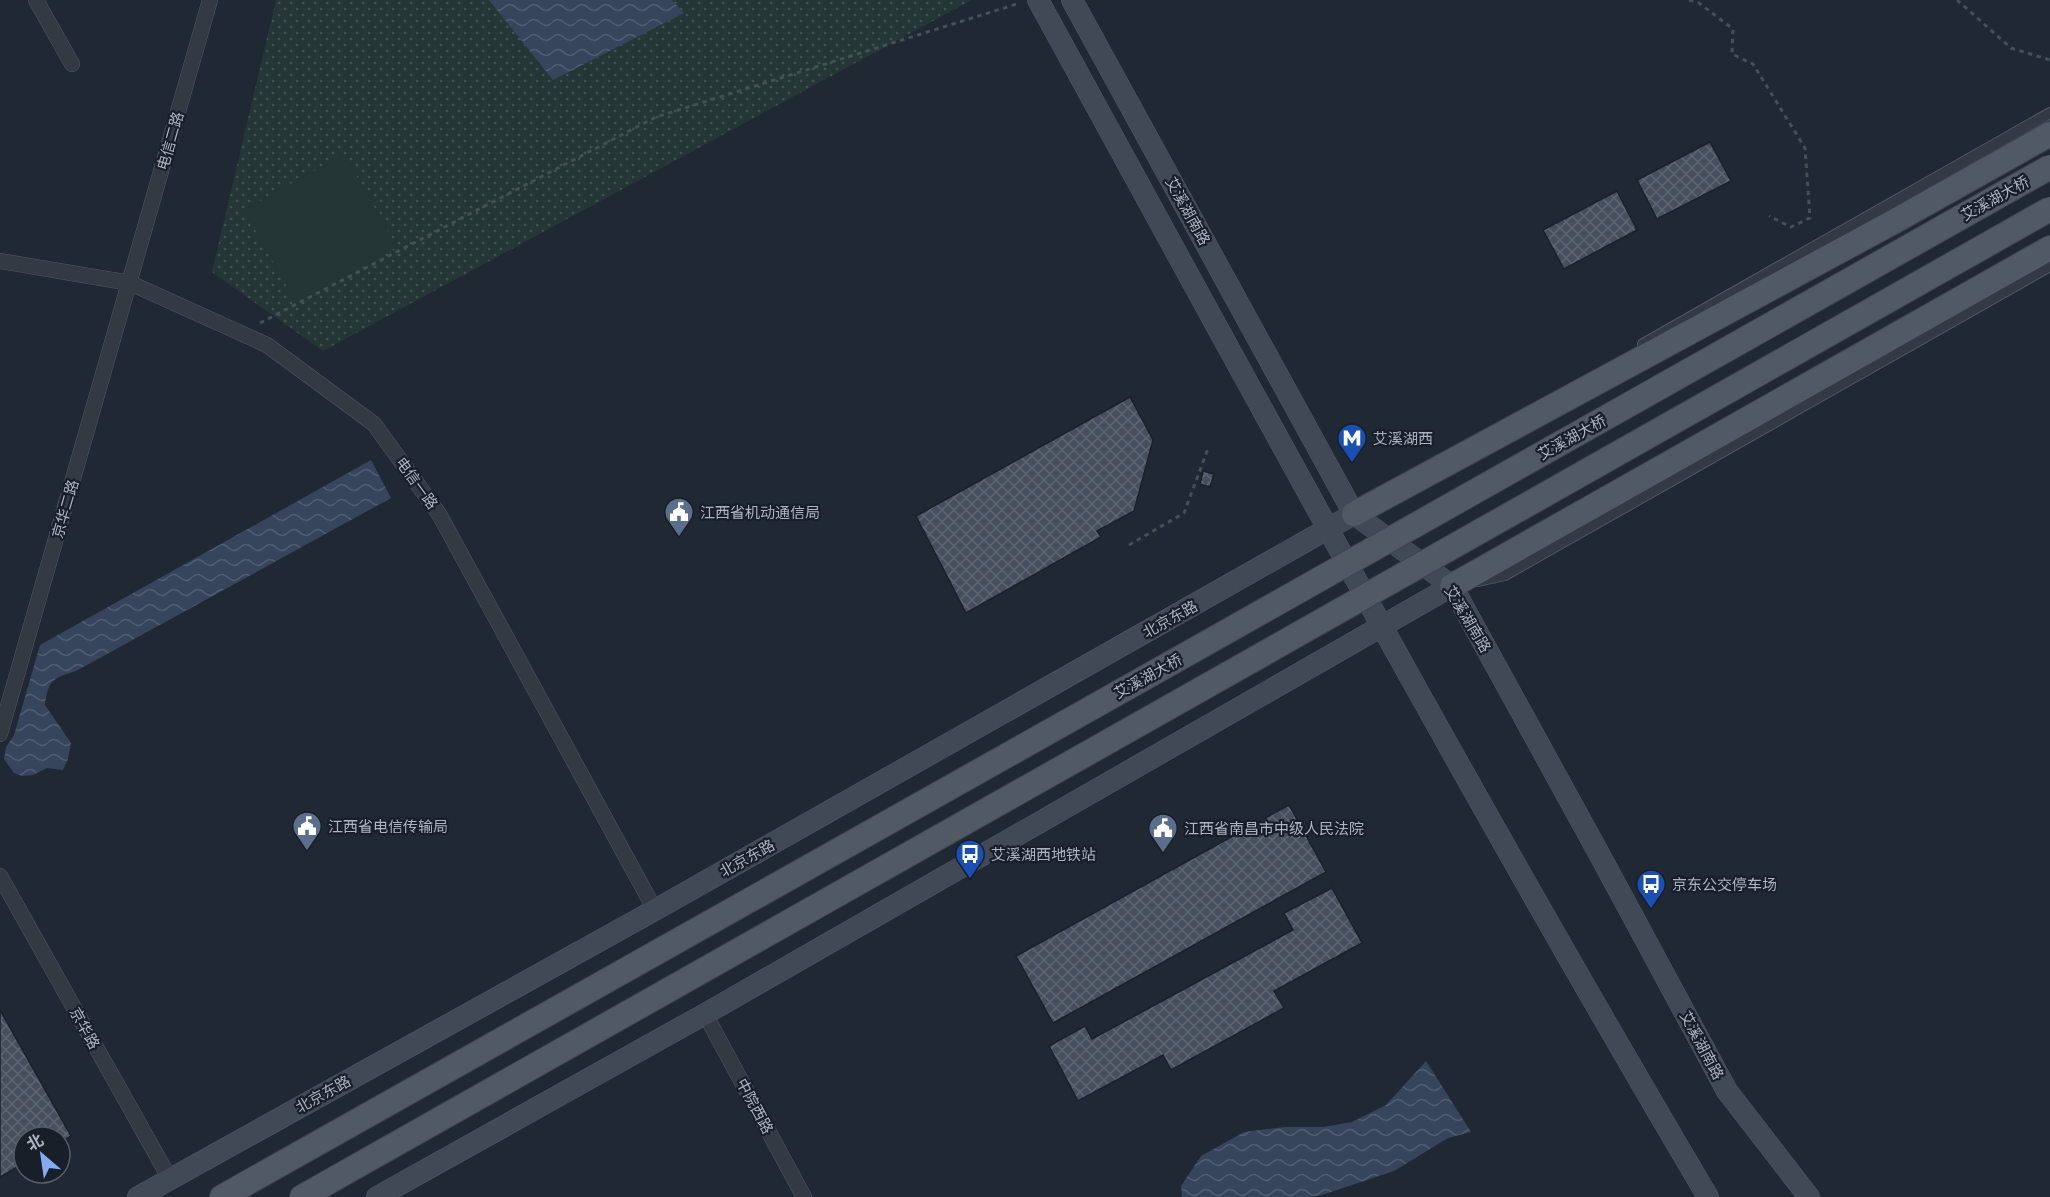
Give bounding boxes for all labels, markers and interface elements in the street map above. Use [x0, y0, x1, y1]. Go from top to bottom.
street label: 电信二路 [153, 110, 187, 172]
street label: 艾溪湖大桥 [1958, 172, 2032, 224]
street label: 艾溪湖南路 [1162, 174, 1214, 248]
street label: 艾溪湖大桥 [1535, 411, 1609, 463]
metro station icon: 艾溪湖西 [1336, 422, 1368, 464]
place label: 艾溪湖西 [1373, 429, 1433, 448]
street label: 电信一路 [392, 453, 442, 513]
street label: 京华二路 [48, 478, 82, 540]
public building icon: 江西省机动通信局 [663, 496, 695, 538]
place label: 江西省机动通信局 [700, 503, 820, 522]
street label: 艾溪湖南路 [1441, 582, 1495, 656]
street label: 北京东路 [1139, 596, 1201, 642]
street label: 艾溪湖大桥 [1111, 650, 1185, 702]
public building icon: 江西省电信传输局 [291, 810, 323, 852]
public building icon: 江西省南昌市中级人民法院 [1147, 812, 1179, 854]
place label: 江西省电信传输局 [328, 817, 448, 836]
place label: 江西省南昌市中级人民法院 [1184, 819, 1364, 838]
street label: 北京东路 [716, 835, 778, 881]
bus stop icon: 艾溪湖西地铁站 [954, 838, 986, 880]
place label: 艾溪湖西地铁站 [991, 845, 1096, 864]
bus stop icon: 京东公交停车场 [1635, 868, 1667, 910]
place label: 京东公交停车场 [1672, 875, 1777, 894]
street label: 京华路 [66, 1004, 104, 1052]
street label: 艾溪湖南路 [1676, 1007, 1728, 1083]
street label: 北京东路 [292, 1071, 354, 1117]
street label: 中院西路 [733, 1075, 777, 1137]
north arrow [12, 1125, 72, 1185]
text: 北 [23, 1129, 47, 1155]

